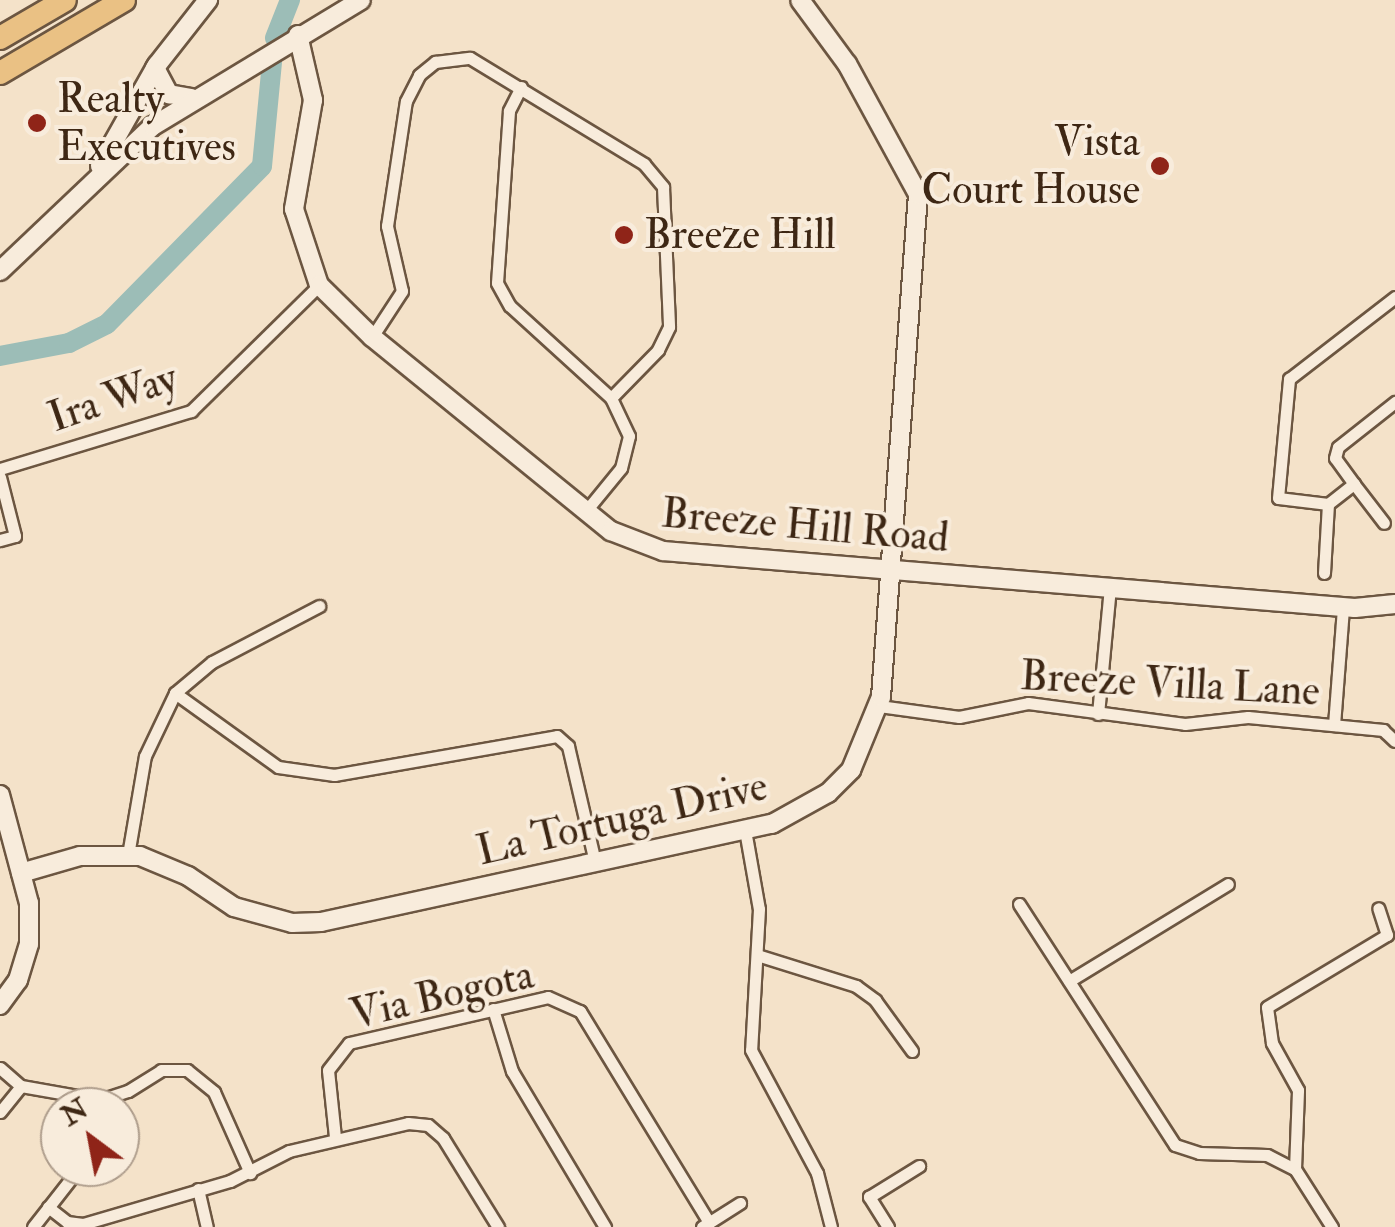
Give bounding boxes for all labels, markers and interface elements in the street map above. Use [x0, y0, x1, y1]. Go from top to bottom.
place label: Realty Executives [57, 74, 236, 172]
marker: Realty Executives [26, 112, 48, 134]
place label: Vista Court House [921, 117, 1140, 215]
marker: Vista Court House [1149, 155, 1171, 177]
place label: Breeze Hill [644, 210, 836, 260]
marker: Breeze Hill [613, 224, 635, 246]
street label: Ira Way [42, 353, 184, 443]
street label: Breeze Hill Road [659, 488, 951, 564]
street label: Breeze Villa Lane [1019, 651, 1321, 717]
street label: La Tortuga Drive [472, 761, 772, 877]
street label: Via Bogota [346, 949, 538, 1041]
north arrow [40, 1087, 140, 1187]
text: N [55, 1091, 95, 1134]

